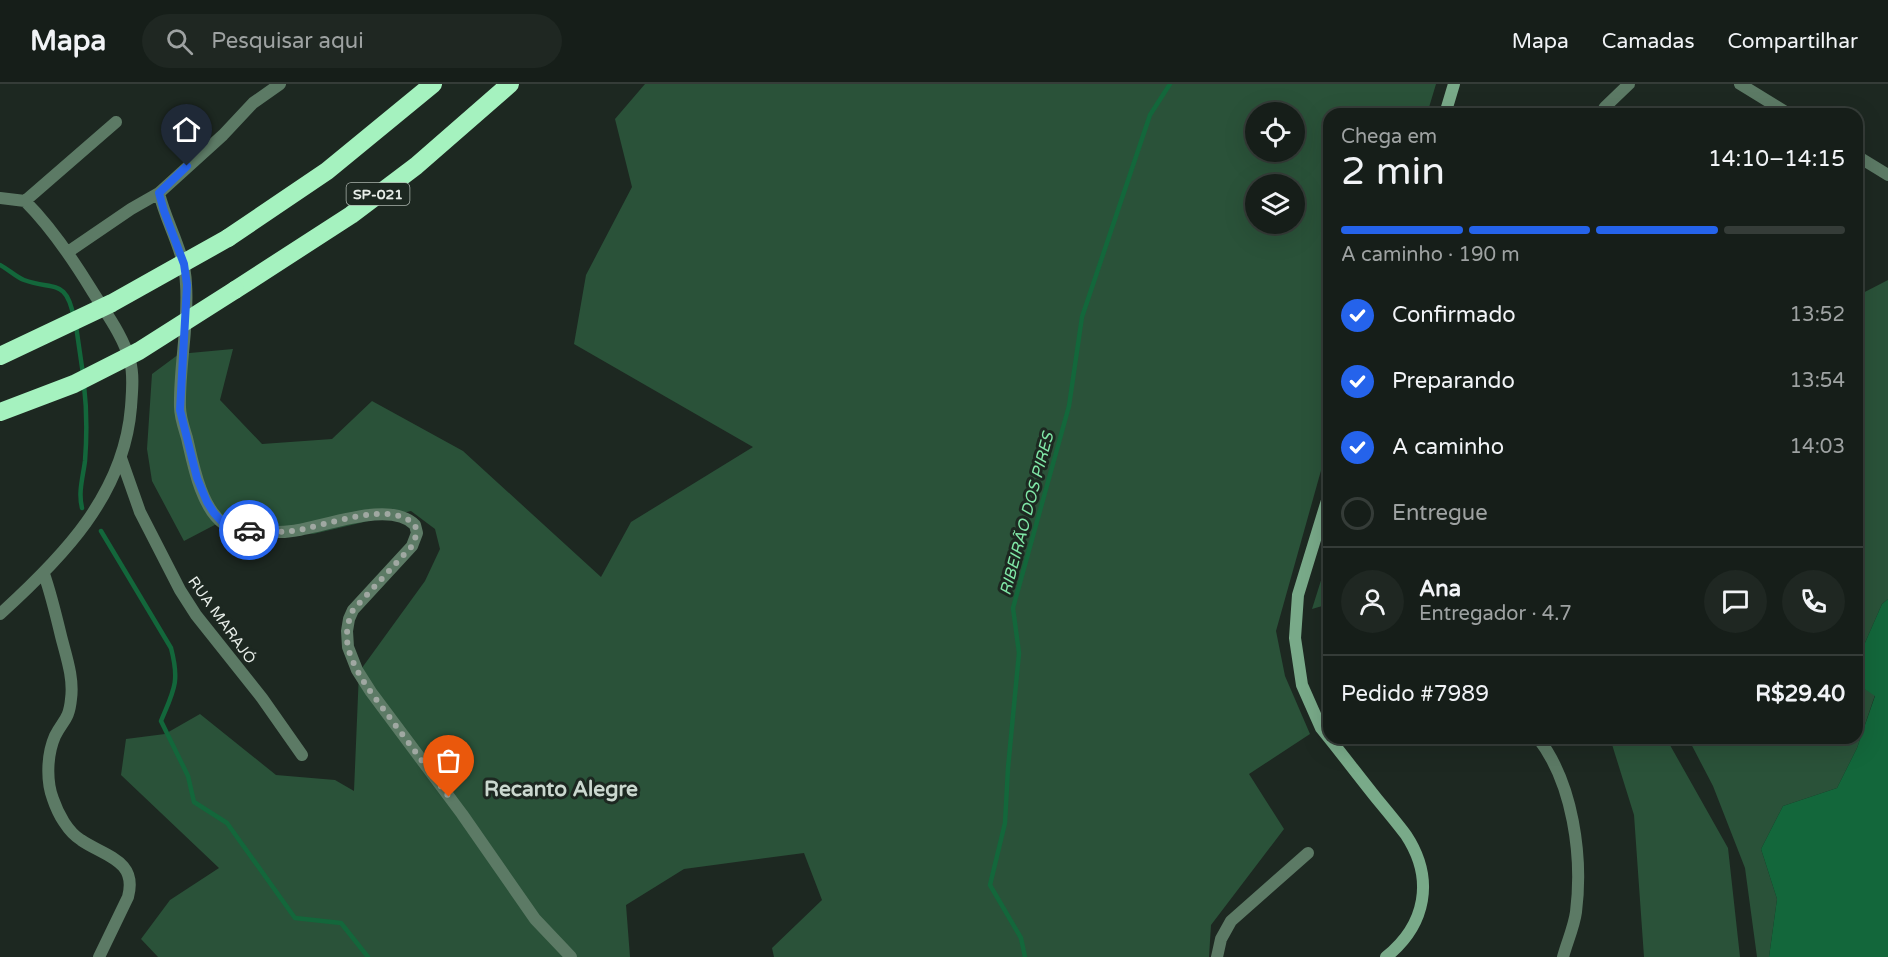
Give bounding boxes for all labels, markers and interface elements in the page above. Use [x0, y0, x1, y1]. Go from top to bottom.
search box [142, 14, 562, 68]
text: Mapa [30, 24, 106, 58]
icon: search [163, 25, 196, 58]
text: Pesquisar aqui [211, 28, 364, 54]
text: Mapa [1512, 29, 1569, 54]
text: Camadas [1602, 29, 1694, 54]
text: Compartilhar [1727, 29, 1858, 54]
map controls [1245, 102, 1305, 234]
button: locate [1245, 102, 1305, 162]
pin [161, 104, 212, 166]
icon: home [170, 113, 203, 146]
text: Chega em [1341, 125, 1437, 149]
text: 14:10–14:15 [1708, 146, 1845, 172]
text: 2 min [1341, 148, 1445, 195]
button: layers [1245, 174, 1305, 234]
road number: SP-021 [346, 183, 410, 205]
text: A caminho · 190 m [1341, 243, 1520, 267]
icon: check [1341, 299, 1374, 332]
text: Confirmado [1392, 302, 1516, 328]
text: 13:52 [1790, 303, 1845, 327]
icon: check [1341, 365, 1374, 398]
text: Preparando [1392, 368, 1515, 394]
text: 13:54 [1790, 369, 1845, 393]
water label: RIBEIRÃO DOS PIRES [996, 428, 1059, 598]
icon: check [1341, 431, 1374, 464]
text: A caminho [1392, 434, 1504, 460]
text: 14:03 [1790, 435, 1845, 459]
courier [219, 500, 279, 560]
text: Entregue [1392, 500, 1488, 526]
icon: car [233, 514, 266, 547]
button: person [1341, 570, 1404, 633]
button: chat [1704, 570, 1767, 633]
button: phone [1782, 570, 1845, 633]
street label: RUA MARAJÓ [184, 573, 260, 667]
text: Ana [1419, 576, 1461, 602]
text: Entregador · 4.7 [1419, 602, 1572, 626]
text: Pedido #7989 [1341, 681, 1489, 707]
text: R$29.40 [1755, 681, 1845, 707]
pin [423, 735, 474, 797]
icon: bag [432, 744, 465, 777]
district label: Recanto Alegre [484, 777, 638, 802]

